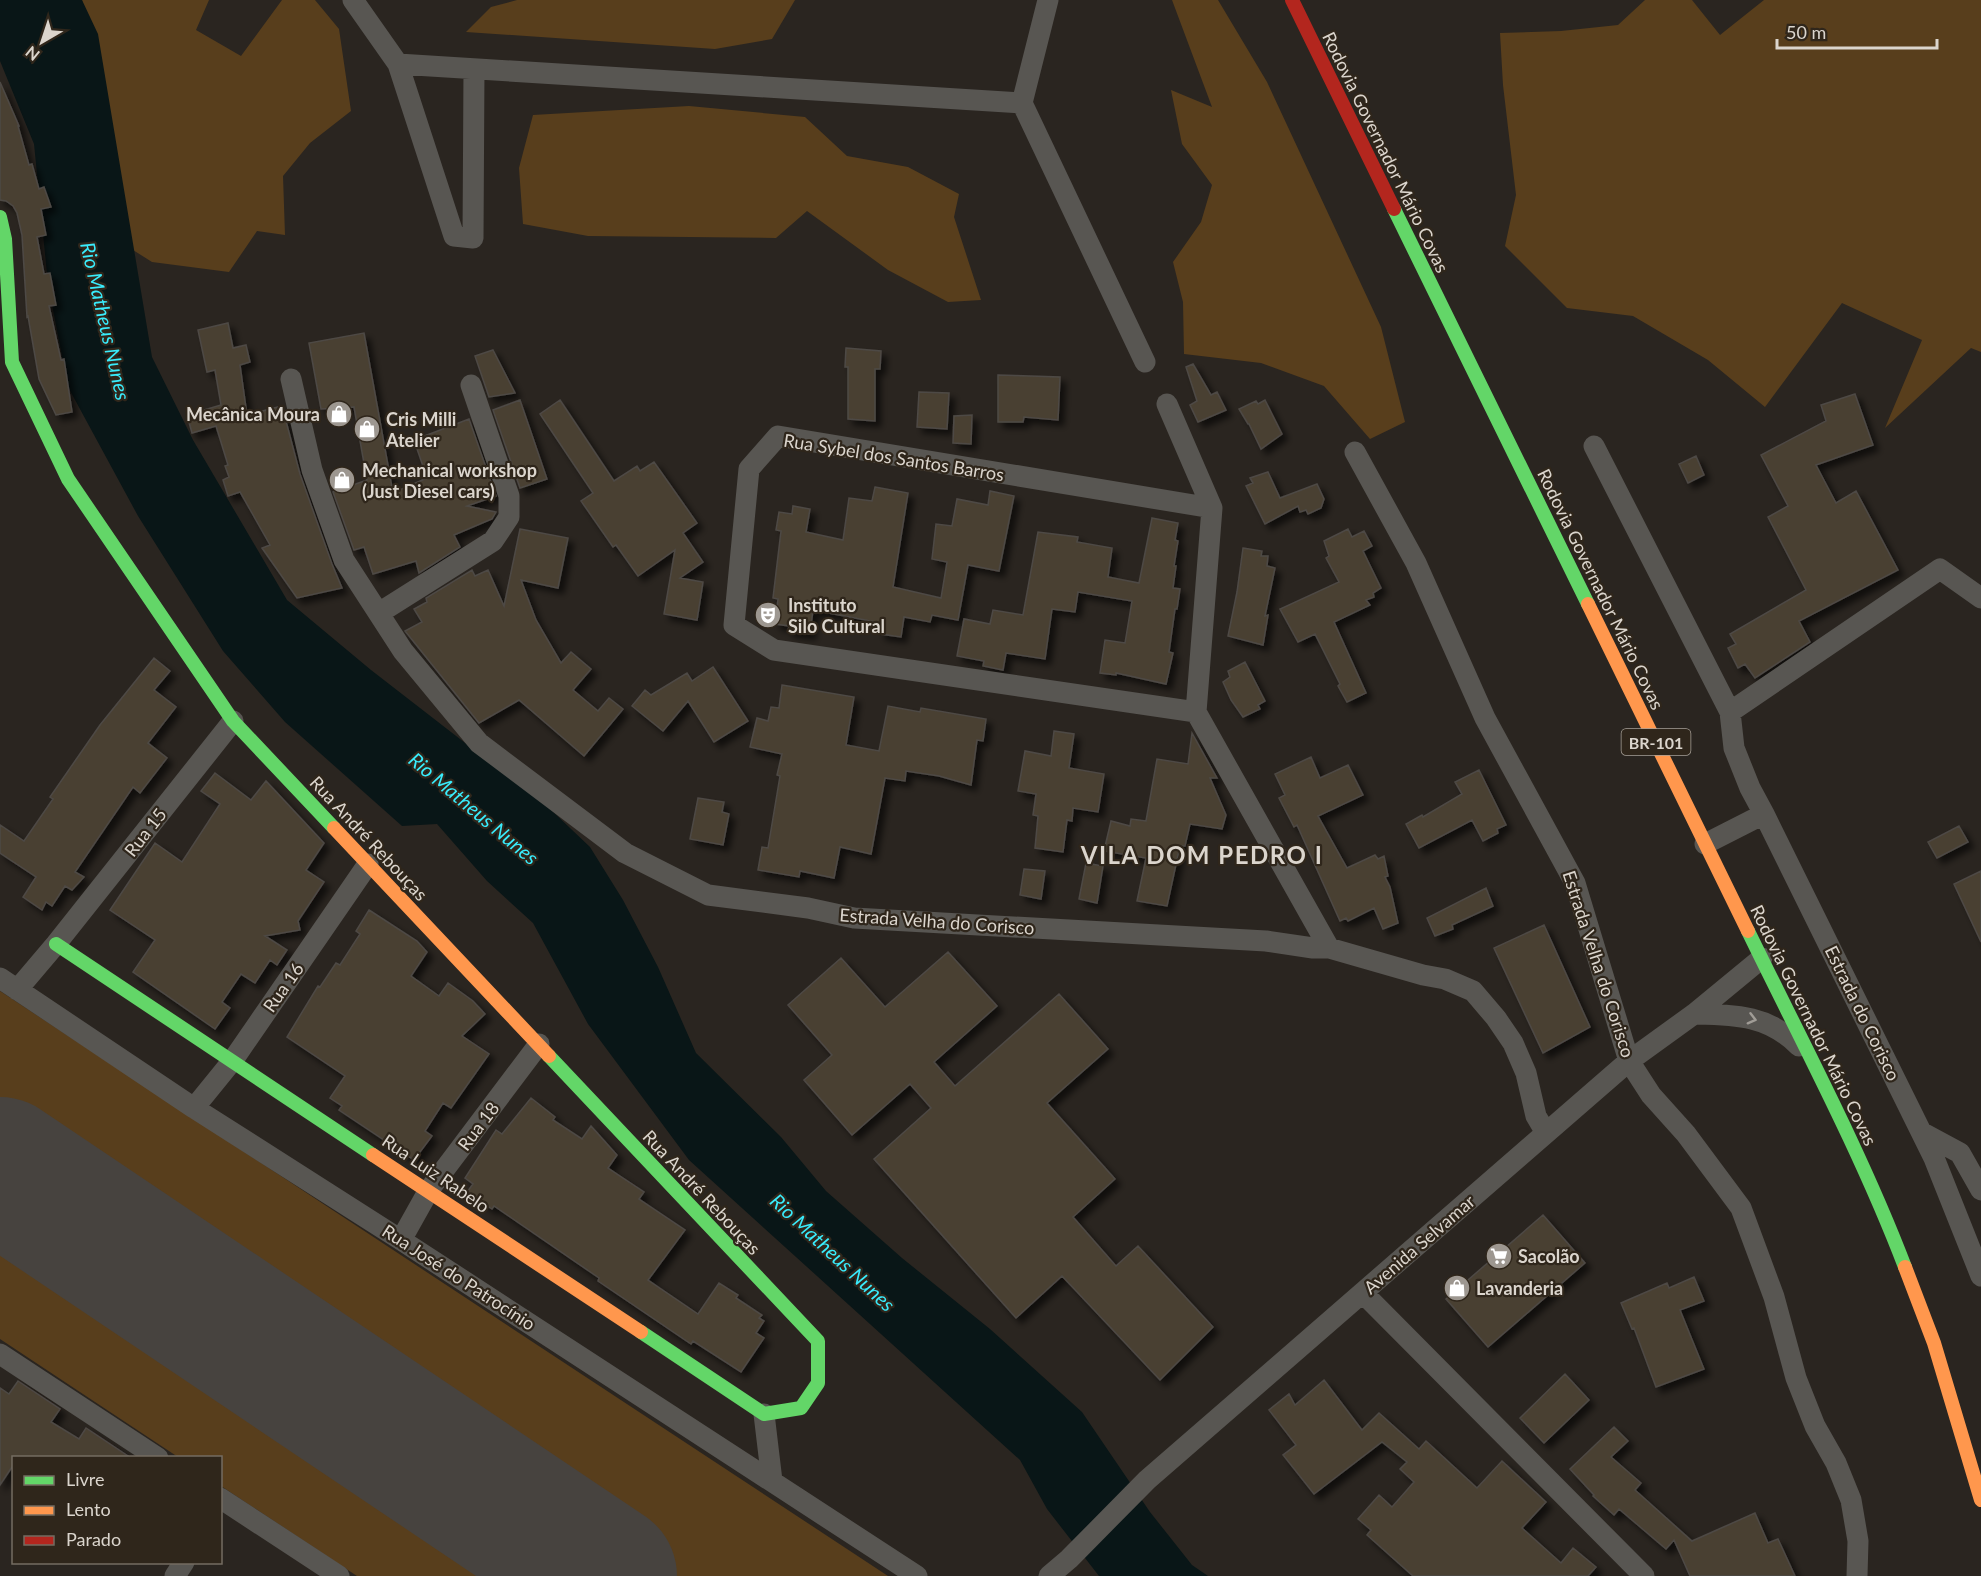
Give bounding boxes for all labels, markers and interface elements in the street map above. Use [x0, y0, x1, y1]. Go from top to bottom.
north arrow [12, 12, 72, 72]
scale bar [1777, 12, 1938, 50]
text: 50 m [1786, 21, 1826, 43]
street label: Rodovia Governador Mário Covas [1318, 28, 1454, 276]
text: N [21, 43, 43, 65]
water label: Rio Matheus Nunes [76, 240, 136, 402]
shop icon: Mecânica Moura [324, 399, 354, 429]
place label: Mecânica Moura [186, 403, 320, 425]
place label: Cris Milli Atelier [385, 408, 456, 451]
shop icon: Cris Milli Atelier [352, 414, 382, 444]
street label: Rua Sybel dos Santos Barros [782, 429, 1006, 485]
place label: Mechanical workshop (Just Diesel cars) [362, 459, 537, 502]
shop icon: Mechanical workshop (Just Diesel cars) [327, 465, 357, 495]
street label: Rodovia Governador Mário Covas [1533, 465, 1669, 713]
place label: Instituto Silo Cultural [788, 594, 885, 637]
theatre icon: Instituto Silo Cultural [753, 600, 783, 630]
road number: BR-101 [1622, 729, 1690, 755]
water label: Rio Matheus Nunes [404, 747, 544, 869]
street label: Rua André Rebouças [306, 771, 433, 905]
street label: Rua 15 [119, 803, 171, 861]
district label: VILA DOM PEDRO I [1080, 840, 1323, 869]
street label: Estrada Velha do Corisco [1558, 868, 1640, 1060]
street label: Rodovia Governador Mário Covas [1746, 901, 1882, 1149]
street label: Estrada Velha do Corisco [839, 903, 1035, 939]
street label: Estrada do Corisco [1821, 942, 1905, 1084]
street label: Rua 16 [258, 958, 308, 1016]
one-way arrow [1746, 1012, 1757, 1024]
street label: Rua 18 [453, 1097, 503, 1155]
street label: Rua André Rebouças [639, 1125, 766, 1259]
street label: Rua Luiz Rabelo [378, 1129, 494, 1217]
water label: Rio Matheus Nunes [766, 1188, 900, 1316]
street label: Avenida Selvamar [1359, 1190, 1479, 1298]
street label: Rua José do Patrocínio [378, 1219, 540, 1335]
supermarket icon: Sacolão [1484, 1241, 1514, 1271]
place label: Sacolão [1518, 1245, 1580, 1267]
shop icon: Lavanderia [1442, 1273, 1472, 1303]
place label: Lavanderia [1476, 1277, 1563, 1299]
legend [12, 1456, 222, 1564]
text: Livre [66, 1468, 105, 1490]
text: Lento [66, 1498, 111, 1520]
text: Parado [66, 1528, 121, 1550]

